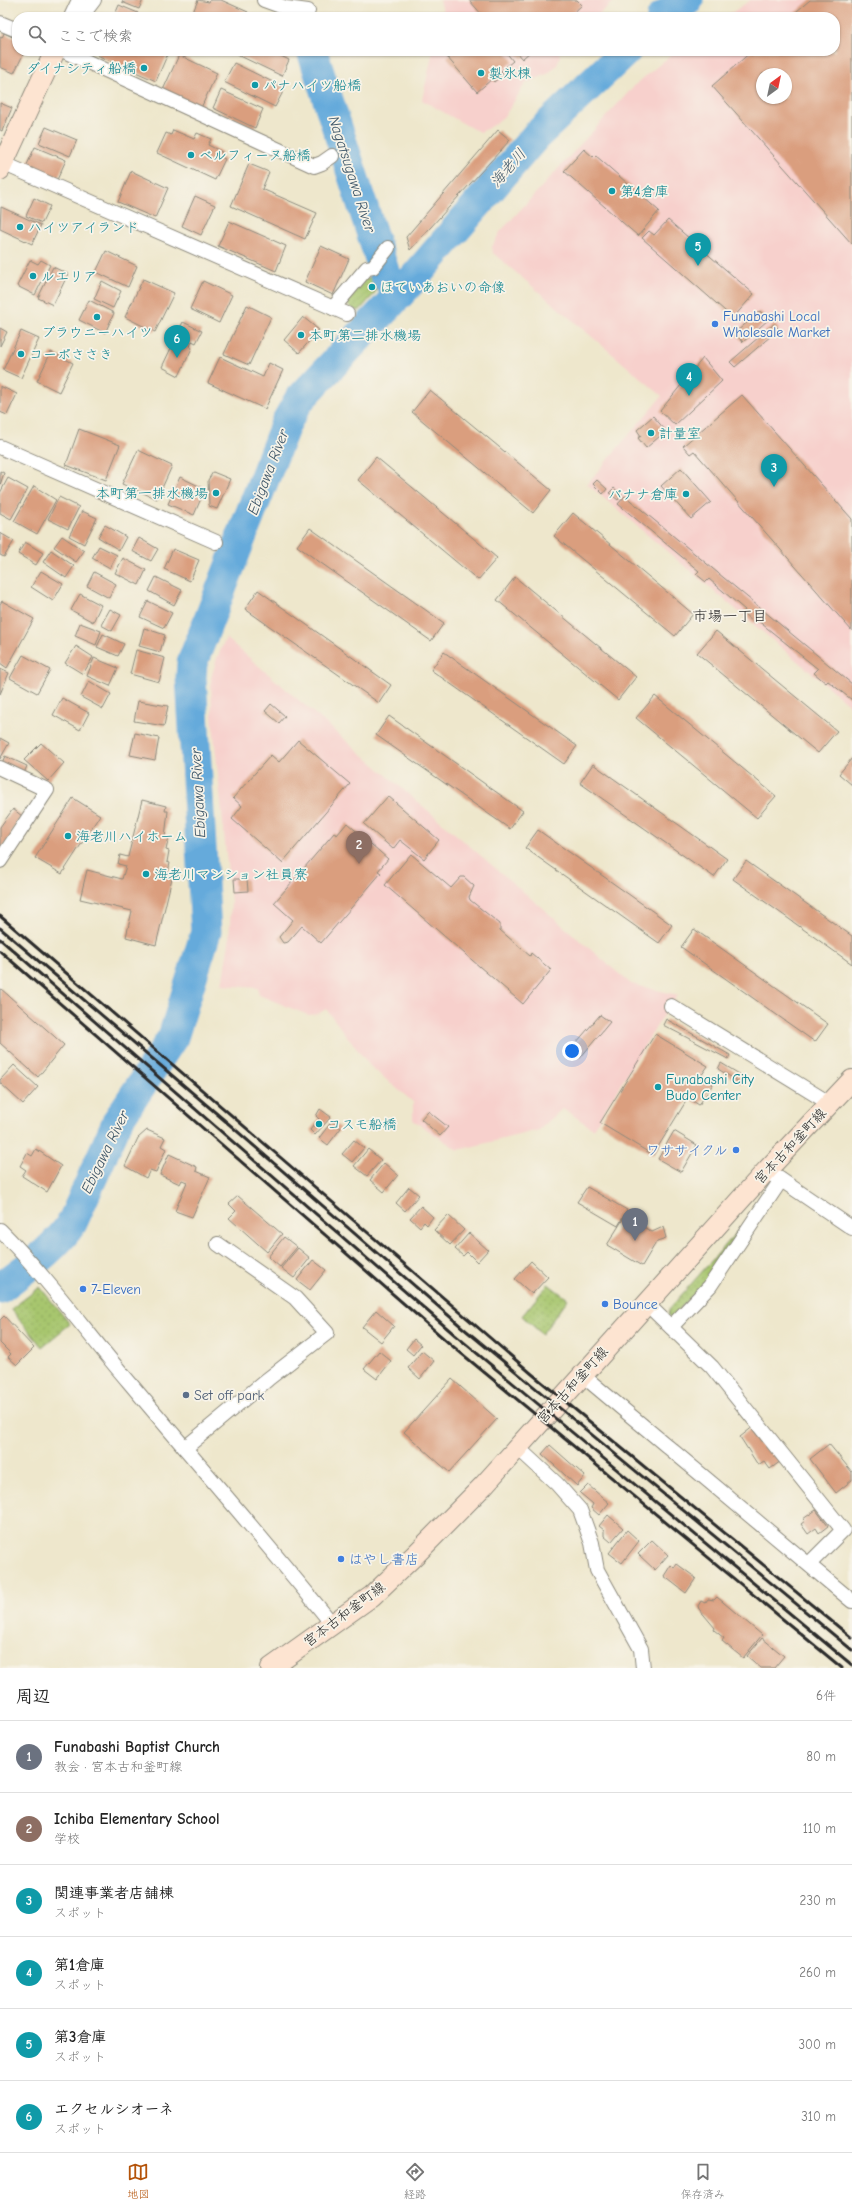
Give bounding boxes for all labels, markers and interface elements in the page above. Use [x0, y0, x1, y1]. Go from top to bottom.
search box [12, 12, 840, 56]
icon: search [26, 23, 48, 45]
text: ここで検索 [58, 27, 133, 45]
place label: ダイナシティ船橋 [26, 60, 136, 77]
marker: ダイナシティ船橋 [139, 63, 149, 73]
place label: 製氷棟 [489, 65, 532, 82]
marker: 製氷棟 [476, 68, 486, 78]
north arrow [756, 68, 792, 104]
place label: パナハイツ船橋 [263, 77, 361, 94]
marker: パナハイツ船橋 [250, 80, 260, 90]
water label: Nagatsugawa River [325, 114, 380, 235]
water label: 海老川 [486, 145, 530, 191]
place label: ベルフィーヌ船橋 [199, 147, 310, 164]
marker: ベルフィーヌ船橋 [186, 150, 196, 160]
place label: 第4倉庫 [620, 183, 669, 200]
marker: 第4倉庫 [607, 186, 617, 196]
place label: ハイツアイランド [28, 219, 139, 236]
marker: ハイツアイランド [15, 222, 25, 232]
pin: 5 [685, 233, 711, 266]
place label: ルエリア [41, 268, 97, 285]
marker: ルエリア [28, 271, 38, 281]
place label: ほていあおいの命像 [380, 279, 505, 296]
marker: ほていあおいの命像 [367, 282, 377, 292]
place label: Funabashi Local Wholesale Market [723, 308, 831, 341]
marker: ブラウニーハイツ [92, 312, 102, 322]
marker: Funabashi Local Wholesale Market [710, 319, 720, 329]
place label: ブラウニーハイツ [41, 324, 153, 341]
pin: 6 [164, 325, 190, 358]
place label: 本町第二排水機場 [309, 327, 421, 344]
marker: 本町第二排水機場 [296, 330, 306, 340]
place label: コーポささき [29, 346, 113, 363]
marker: コーポささき [16, 349, 26, 359]
pin: 4 [676, 363, 702, 396]
place label: 計量室 [659, 425, 701, 442]
water label: Ebigawa River [244, 426, 293, 517]
marker: 計量室 [646, 428, 656, 438]
pin: 3 [761, 454, 787, 487]
place label: 本町第一排水機場 [96, 485, 208, 502]
place label: バナナ倉庫 [608, 486, 678, 503]
marker: 本町第一排水機場 [211, 488, 221, 498]
marker: バナナ倉庫 [681, 489, 691, 499]
district label: 市場一丁目 [692, 607, 768, 625]
water label: Ebigawa River [187, 747, 209, 838]
place label: 海老川ハイホーム [76, 828, 187, 845]
marker: 海老川ハイホーム [63, 831, 73, 841]
pin: 2 [346, 831, 372, 864]
place label: 海老川マンション社員寮 [154, 866, 307, 883]
marker: 海老川マンション社員寮 [141, 869, 151, 879]
your location [562, 1041, 582, 1061]
place label: Funabashi City Budo Center [666, 1071, 755, 1104]
marker: Funabashi City Budo Center [653, 1082, 663, 1092]
street label: 宮本古和釜町線 [751, 1105, 830, 1188]
water label: Ebigawa River [77, 1107, 133, 1196]
place label: コスモ船橋 [327, 1116, 396, 1133]
marker: コスモ船橋 [314, 1119, 324, 1129]
place label: ワササイクル [646, 1142, 728, 1159]
marker: ワササイクル [731, 1145, 741, 1155]
pin: 1 [622, 1208, 648, 1241]
place label: 7-Eleven [91, 1281, 141, 1298]
marker: 7-Eleven [78, 1284, 88, 1294]
place label: Bounce [613, 1296, 658, 1313]
marker: Bounce [600, 1299, 610, 1309]
street label: 宮本古和釜町線 [533, 1343, 611, 1427]
place label: Set off park [194, 1387, 264, 1404]
marker: Set off park [181, 1390, 191, 1400]
place label: はやし書店 [349, 1551, 419, 1568]
marker: はやし書店 [336, 1554, 346, 1564]
street label: 宮本古和釜町線 [300, 1578, 389, 1651]
text: 周辺 [16, 1687, 50, 1706]
text: 6件 [816, 1688, 836, 1703]
text: Funabashi Baptist Church [54, 1738, 220, 1756]
text: 1 [26, 1749, 32, 1764]
text: 80 m [806, 1749, 836, 1764]
text: 教会 · 宮本古和釜町線 [54, 1759, 182, 1774]
text: Ichiba Elementary School [54, 1810, 219, 1828]
text: 2 [26, 1821, 32, 1836]
text: 110 m [803, 1821, 836, 1836]
text: 学校 [54, 1831, 80, 1846]
text: 関連事業者店舗棟 [54, 1884, 174, 1902]
text: 3 [26, 1893, 32, 1908]
text: 230 m [800, 1893, 836, 1908]
text: スポット [54, 1905, 106, 1920]
text: 第1倉庫 [54, 1956, 105, 1974]
text: 4 [26, 1965, 32, 1980]
text: 260 m [799, 1965, 836, 1980]
text: スポット [54, 1977, 106, 1992]
text: 第3倉庫 [54, 2028, 106, 2046]
text: 5 [26, 2037, 32, 2052]
text: 300 m [798, 2037, 836, 2052]
text: スポット [54, 2049, 106, 2064]
text: エクセルシオーネ [54, 2100, 174, 2118]
text: 6 [26, 2109, 32, 2124]
text: 310 m [801, 2109, 836, 2124]
text: スポット [54, 2121, 106, 2136]
tab: 地図 [127, 2161, 149, 2201]
tab: 経路 [404, 2161, 426, 2201]
tab: 保存済み [681, 2161, 725, 2201]

